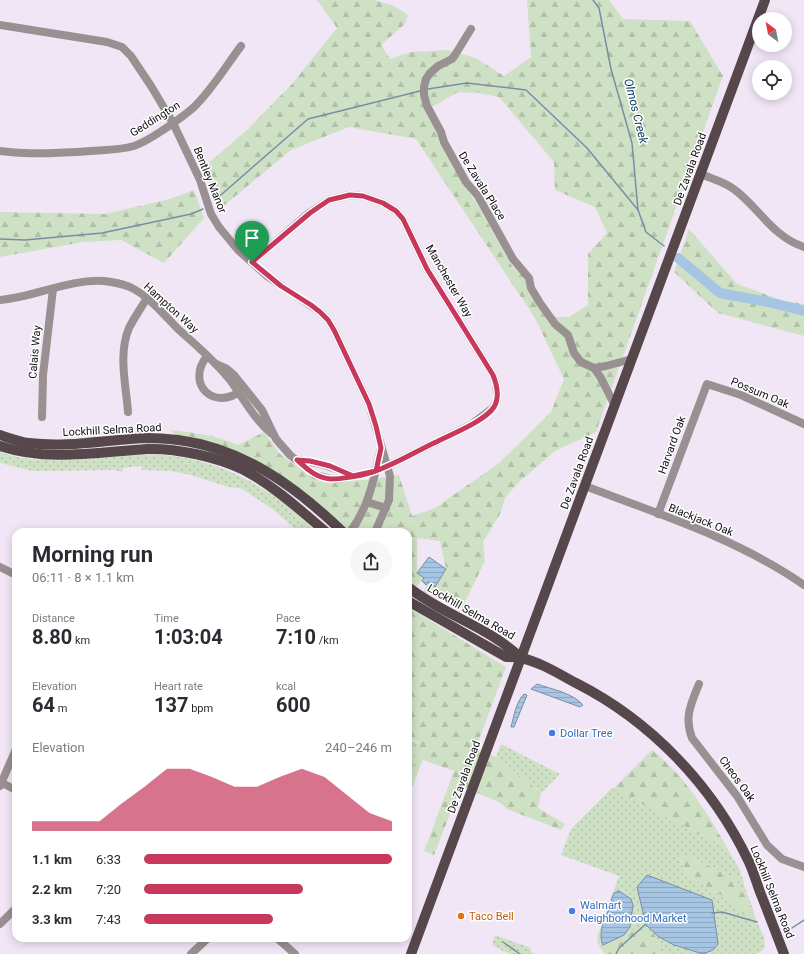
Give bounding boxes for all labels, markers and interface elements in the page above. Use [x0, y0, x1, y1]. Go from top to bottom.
north arrow [752, 12, 792, 52]
map controls [752, 12, 792, 100]
button: locate [752, 60, 792, 100]
water label: Olmos Creek [621, 77, 651, 146]
street label: Geddington [128, 99, 182, 139]
street label: De Zavala Road [671, 131, 709, 207]
street label: Bentley Manor [191, 145, 229, 215]
street label: De Zavala Place [456, 149, 508, 223]
pin [235, 221, 269, 262]
icon: arrive [241, 227, 263, 249]
street label: Manchester Way [423, 242, 475, 320]
street label: Hampton Way [141, 280, 202, 336]
street label: Calais Way [26, 324, 44, 379]
street label: Possum Oak [729, 375, 791, 411]
street label: Harvard Oak [656, 414, 689, 476]
street label: Lockhill Selma Road [62, 421, 162, 439]
street label: De Zavala Road [558, 435, 596, 511]
street label: Blackjack Oak [667, 501, 736, 539]
button: share [350, 541, 392, 583]
text: Morning run [32, 542, 153, 567]
text: 06:11 · 8 × 1.1 km [32, 570, 134, 585]
street label: Lockhill Selma Road [425, 582, 517, 642]
text: Distance [32, 612, 75, 625]
text: Time [154, 612, 179, 625]
text: Pace [276, 612, 300, 625]
text: 8.80 [32, 625, 72, 649]
text: 1:03:04 [154, 625, 223, 649]
text: 7:10 [276, 625, 316, 649]
text: km [72, 634, 90, 647]
text: /km [316, 634, 339, 647]
text: Elevation [32, 680, 77, 693]
text: Heart rate [154, 680, 203, 693]
text: kcal [276, 680, 296, 693]
text: 64 [32, 693, 55, 717]
text: 137 [154, 693, 188, 717]
text: 600 [276, 693, 310, 717]
text: m [55, 702, 67, 715]
text: bpm [188, 702, 213, 715]
place label: Dollar Tree [560, 727, 613, 740]
marker: Dollar Tree [547, 728, 557, 738]
street label: De Zavala Road [445, 739, 483, 815]
text: Elevation [32, 740, 85, 755]
text: 240–246 m [325, 740, 392, 755]
street label: Cheos Oak [716, 754, 758, 805]
street label: Lockhill Selma Road [747, 844, 797, 940]
text: 1.1 km [32, 852, 72, 867]
text: 6:33 [96, 852, 121, 867]
text: 2.2 km [32, 882, 72, 897]
text: 7:20 [96, 882, 121, 897]
place label: Walmart Neighborhood Market [580, 899, 687, 925]
marker: Walmart Neighborhood Market [567, 906, 577, 916]
place label: Taco Bell [469, 910, 514, 923]
marker: Taco Bell [456, 911, 466, 921]
text: 3.3 km [32, 912, 72, 927]
text: 7:43 [96, 912, 121, 927]

